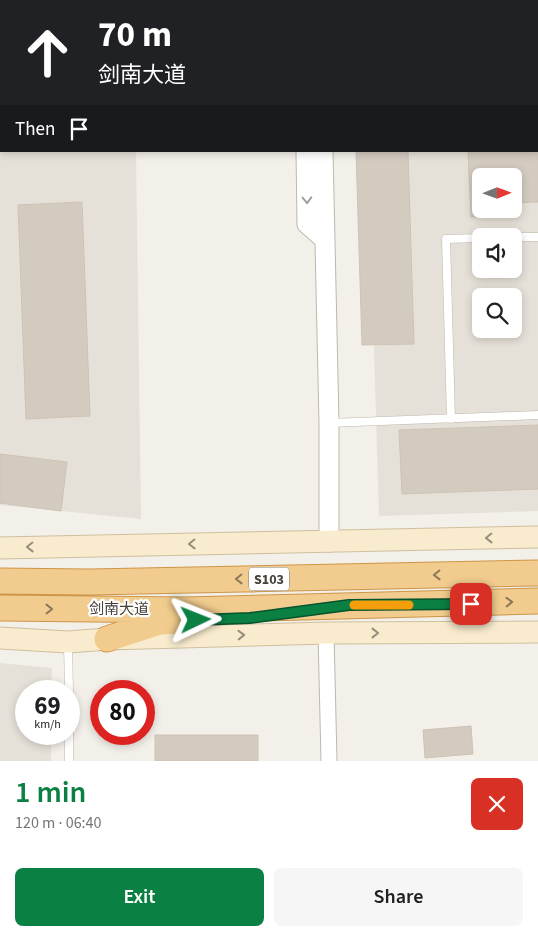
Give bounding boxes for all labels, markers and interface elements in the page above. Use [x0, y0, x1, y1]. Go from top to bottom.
text: 70 m [98, 10, 172, 60]
icon: ahead [15, 20, 80, 85]
text: 剑南大道 [98, 59, 186, 91]
icon: arrive [65, 115, 93, 143]
text: Then [15, 116, 55, 143]
north arrow [472, 168, 522, 218]
map controls [472, 168, 522, 338]
one-way arrow [302, 196, 312, 204]
button: sound [472, 228, 522, 278]
button: search [472, 288, 522, 338]
one-way arrow [485, 533, 493, 543]
one-way arrow [188, 539, 196, 549]
one-way arrow [26, 542, 34, 553]
road number: S103 [249, 568, 289, 590]
one-way arrow [433, 570, 441, 581]
one-way arrow [235, 574, 243, 584]
pin [450, 583, 492, 625]
icon: arrive [457, 590, 485, 618]
position arrow [169, 593, 221, 645]
one-way arrow [505, 597, 513, 608]
street label: 剑南大道 [89, 599, 149, 620]
one-way arrow [45, 604, 53, 614]
one-way arrow [372, 628, 379, 638]
one-way arrow [237, 630, 245, 641]
speed limit sign: 80 [90, 680, 155, 745]
text: 69 [34, 688, 61, 724]
text: km/h [34, 716, 61, 733]
text: 1 min [15, 771, 86, 814]
button: close [471, 778, 523, 830]
text: 120 m · 06:40 [15, 812, 102, 834]
button: Exit [15, 868, 264, 926]
button: Share [274, 868, 523, 926]

